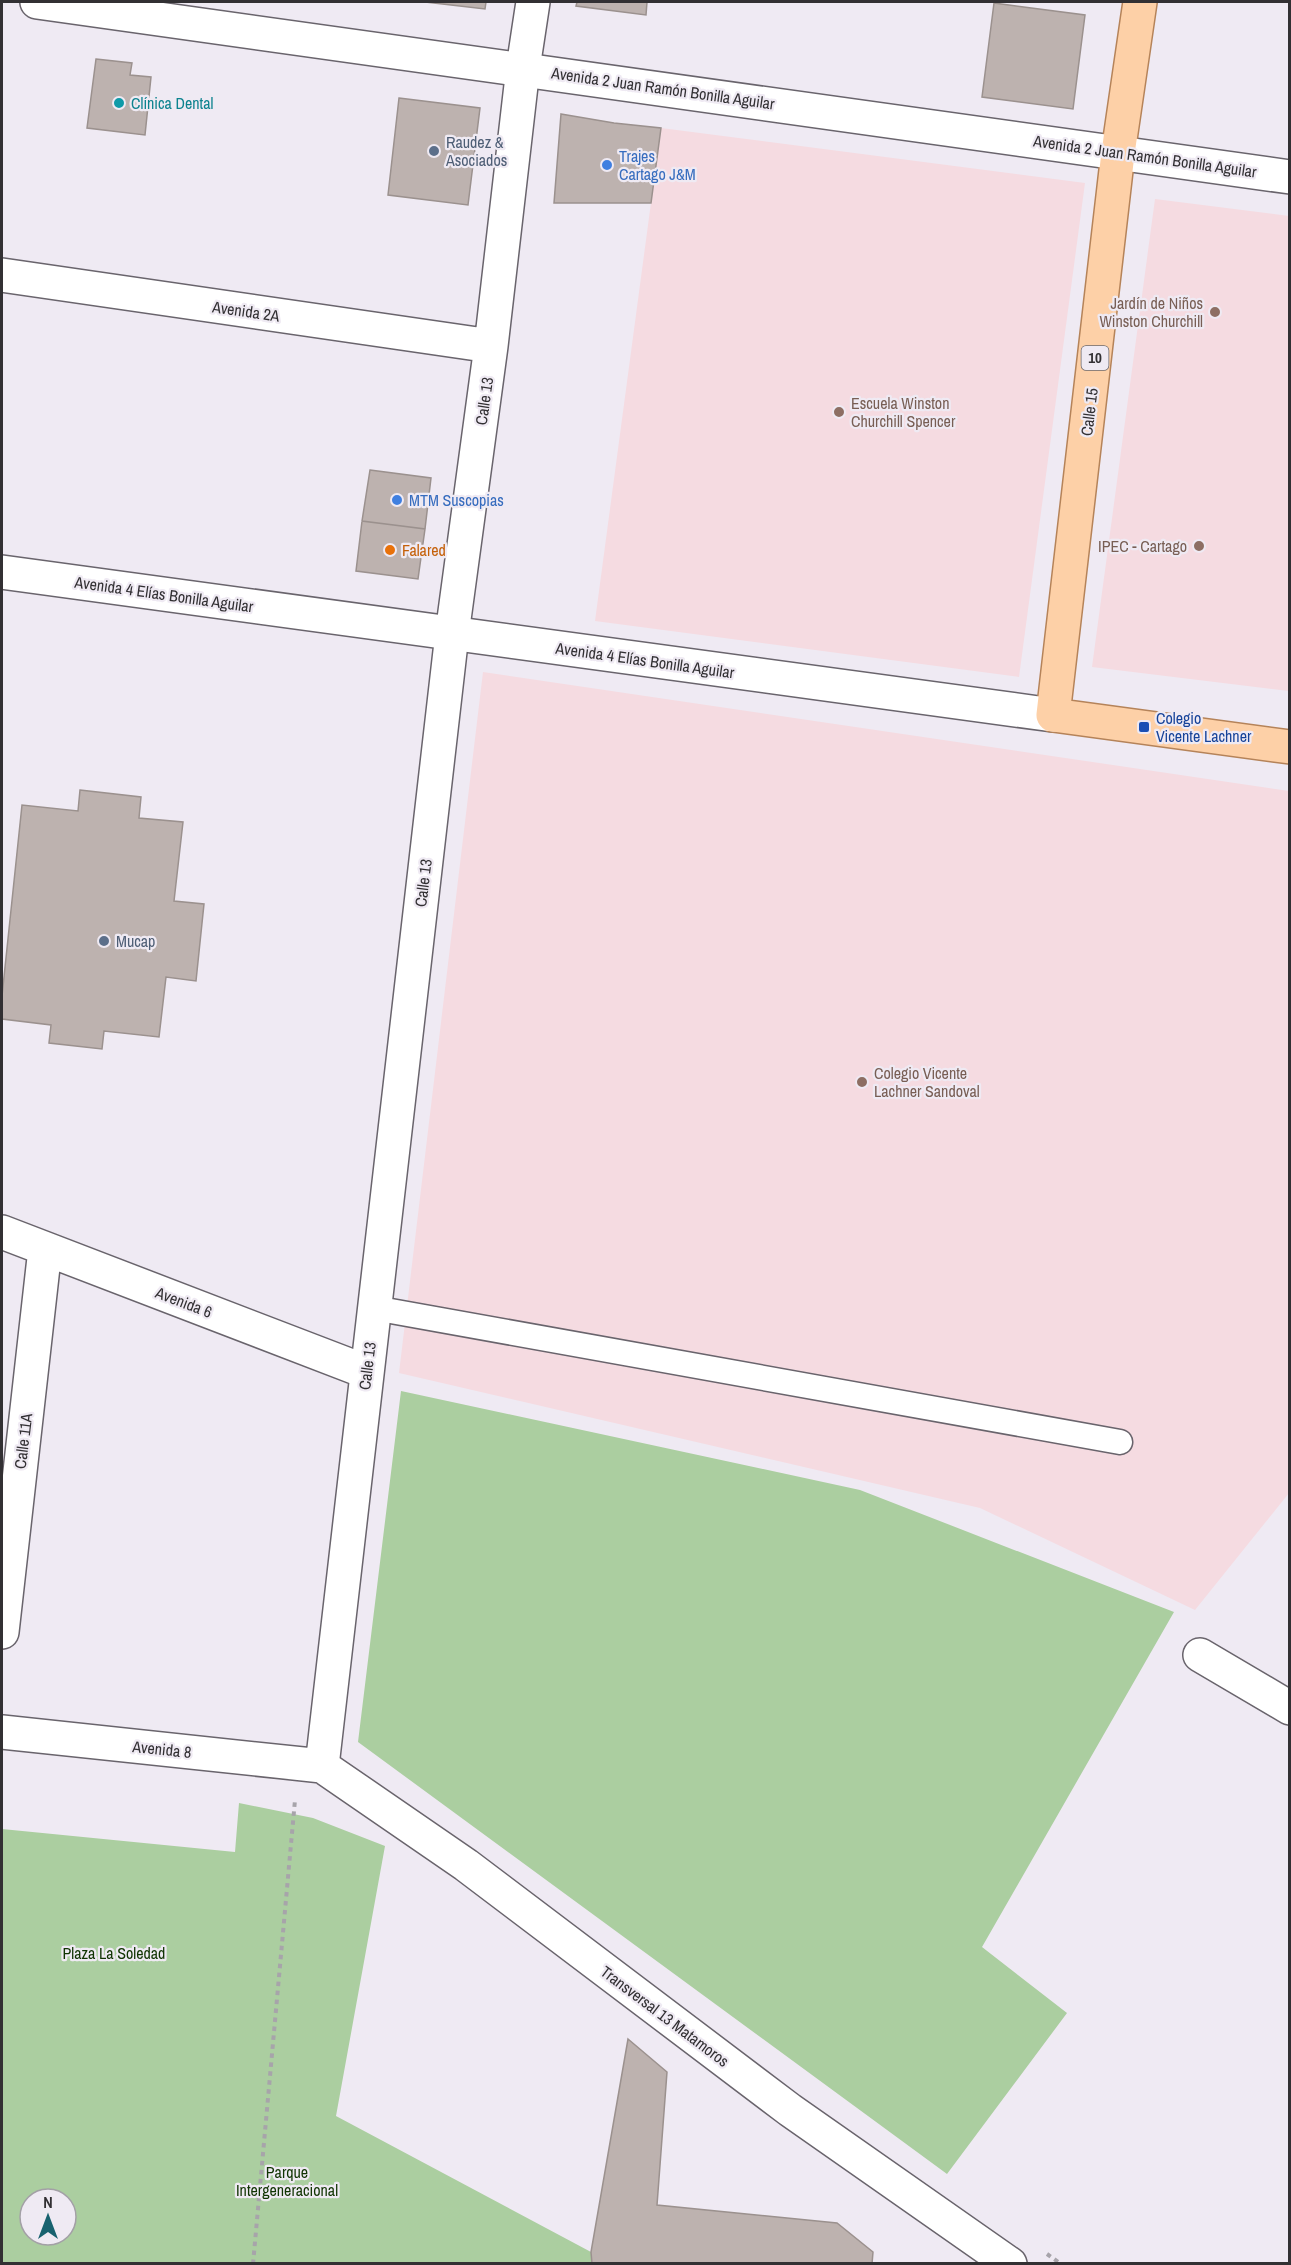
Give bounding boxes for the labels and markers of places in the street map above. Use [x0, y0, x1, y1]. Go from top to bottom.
place label: Clínica Dental [131, 92, 213, 114]
marker: Clínica Dental [112, 96, 126, 110]
place label: Raudez & Asociados [445, 131, 507, 171]
marker: Raudez & Asociados [427, 144, 441, 158]
place label: Trajes Cartago J&M [619, 145, 696, 185]
marker: Trajes Cartago J&M [600, 158, 614, 172]
place label: Jardín de Niños Winston Churchill [1099, 292, 1203, 332]
marker: Jardín de Niños Winston Churchill [1208, 305, 1222, 319]
place label: Escuela Winston Churchill Spencer [851, 392, 956, 432]
marker: Escuela Winston Churchill Spencer [832, 405, 846, 419]
place label: MTM Suscopias [409, 489, 504, 511]
marker: MTM Suscopias [390, 493, 404, 507]
place label: IPEC - Cartago [1098, 535, 1187, 557]
place label: Falared [402, 539, 446, 561]
marker: IPEC - Cartago [1192, 539, 1206, 553]
marker: Falared [383, 543, 397, 557]
place label: Colegio Vicente Lachner [1156, 707, 1252, 747]
marker: Colegio Vicente Lachner [1137, 720, 1151, 734]
place label: Mucap [116, 930, 155, 952]
marker: Mucap [97, 934, 111, 948]
place label: Colegio Vicente Lachner Sandoval [874, 1062, 980, 1102]
marker: Colegio Vicente Lachner Sandoval [855, 1075, 869, 1089]

